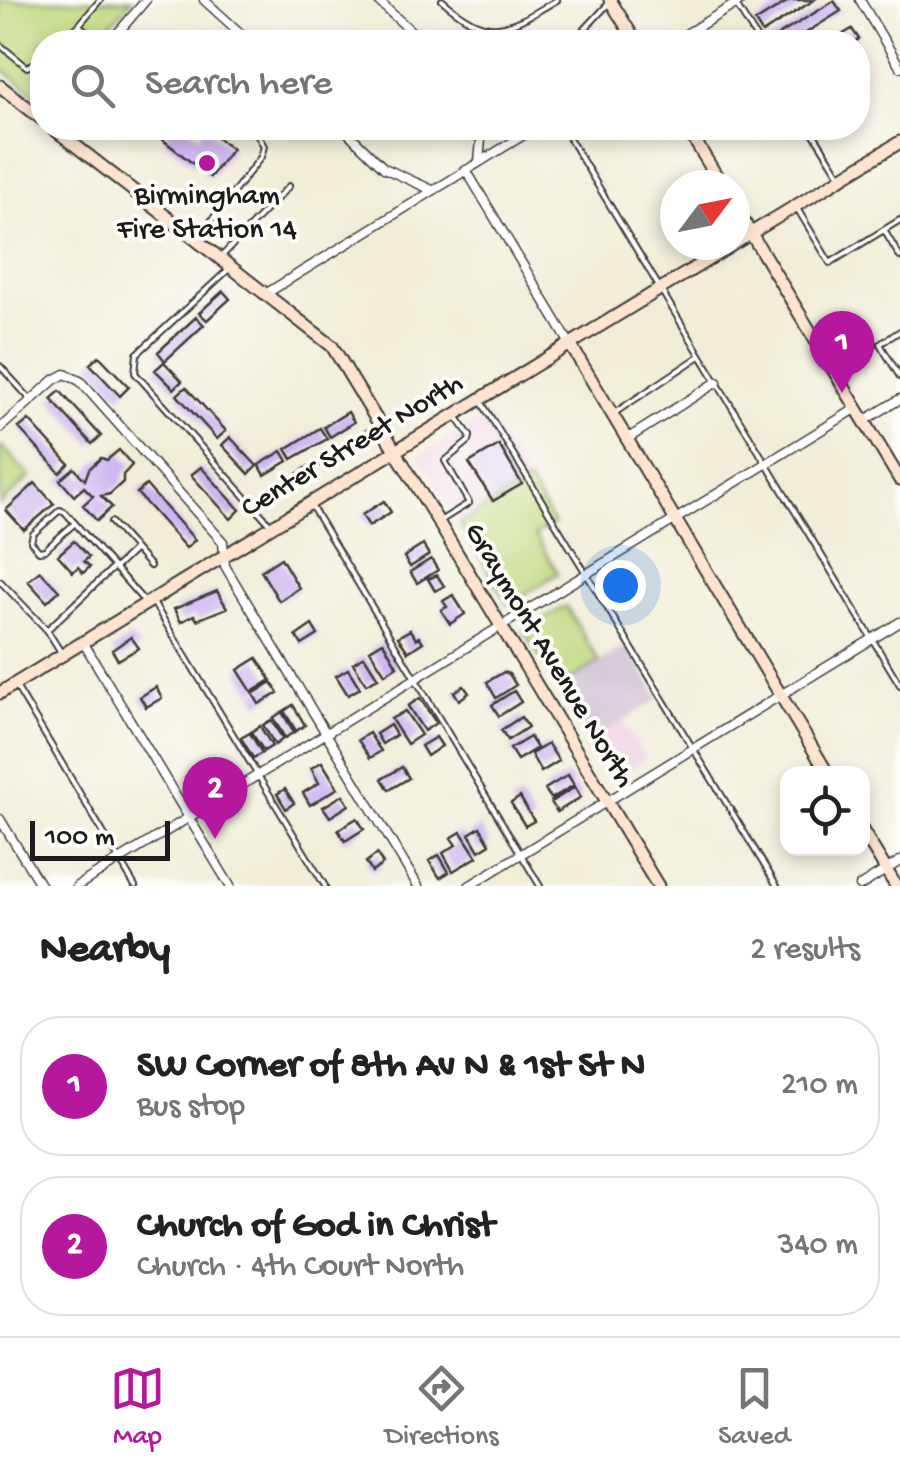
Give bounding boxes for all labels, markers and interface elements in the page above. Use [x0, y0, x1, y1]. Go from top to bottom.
search box [30, 30, 870, 140]
icon: search [65, 58, 120, 113]
text: Search here [145, 63, 332, 107]
marker: Birmingham Fire Station 14 [196, 152, 218, 174]
north arrow [660, 170, 750, 260]
place label: Birmingham Fire Station 14 [116, 180, 297, 249]
pin: 1 [810, 310, 874, 393]
street label: Center Street North [236, 367, 470, 527]
street label: Graymont Avenue North [455, 517, 641, 795]
your location [595, 560, 646, 611]
pin: 2 [182, 756, 248, 839]
map controls [780, 766, 870, 856]
button: locate [780, 766, 870, 856]
scale bar [30, 816, 170, 860]
text: 100 m [45, 822, 115, 855]
text: Nearby [40, 927, 170, 976]
text: 2 results [750, 932, 860, 970]
text: SW Corner of 8th Av N & 1st St N [137, 1045, 645, 1089]
text: 1 [68, 1067, 81, 1105]
text: 210 m [781, 1067, 858, 1105]
text: Bus stop [137, 1089, 245, 1127]
text: Church of God in Christ [137, 1205, 494, 1249]
text: 2 [67, 1227, 82, 1265]
text: 340 m [778, 1227, 858, 1265]
text: Church · 4th Court North [137, 1249, 464, 1287]
tab: Map [110, 1361, 165, 1454]
tab: Directions [385, 1361, 499, 1454]
tab: Saved [718, 1361, 790, 1454]

